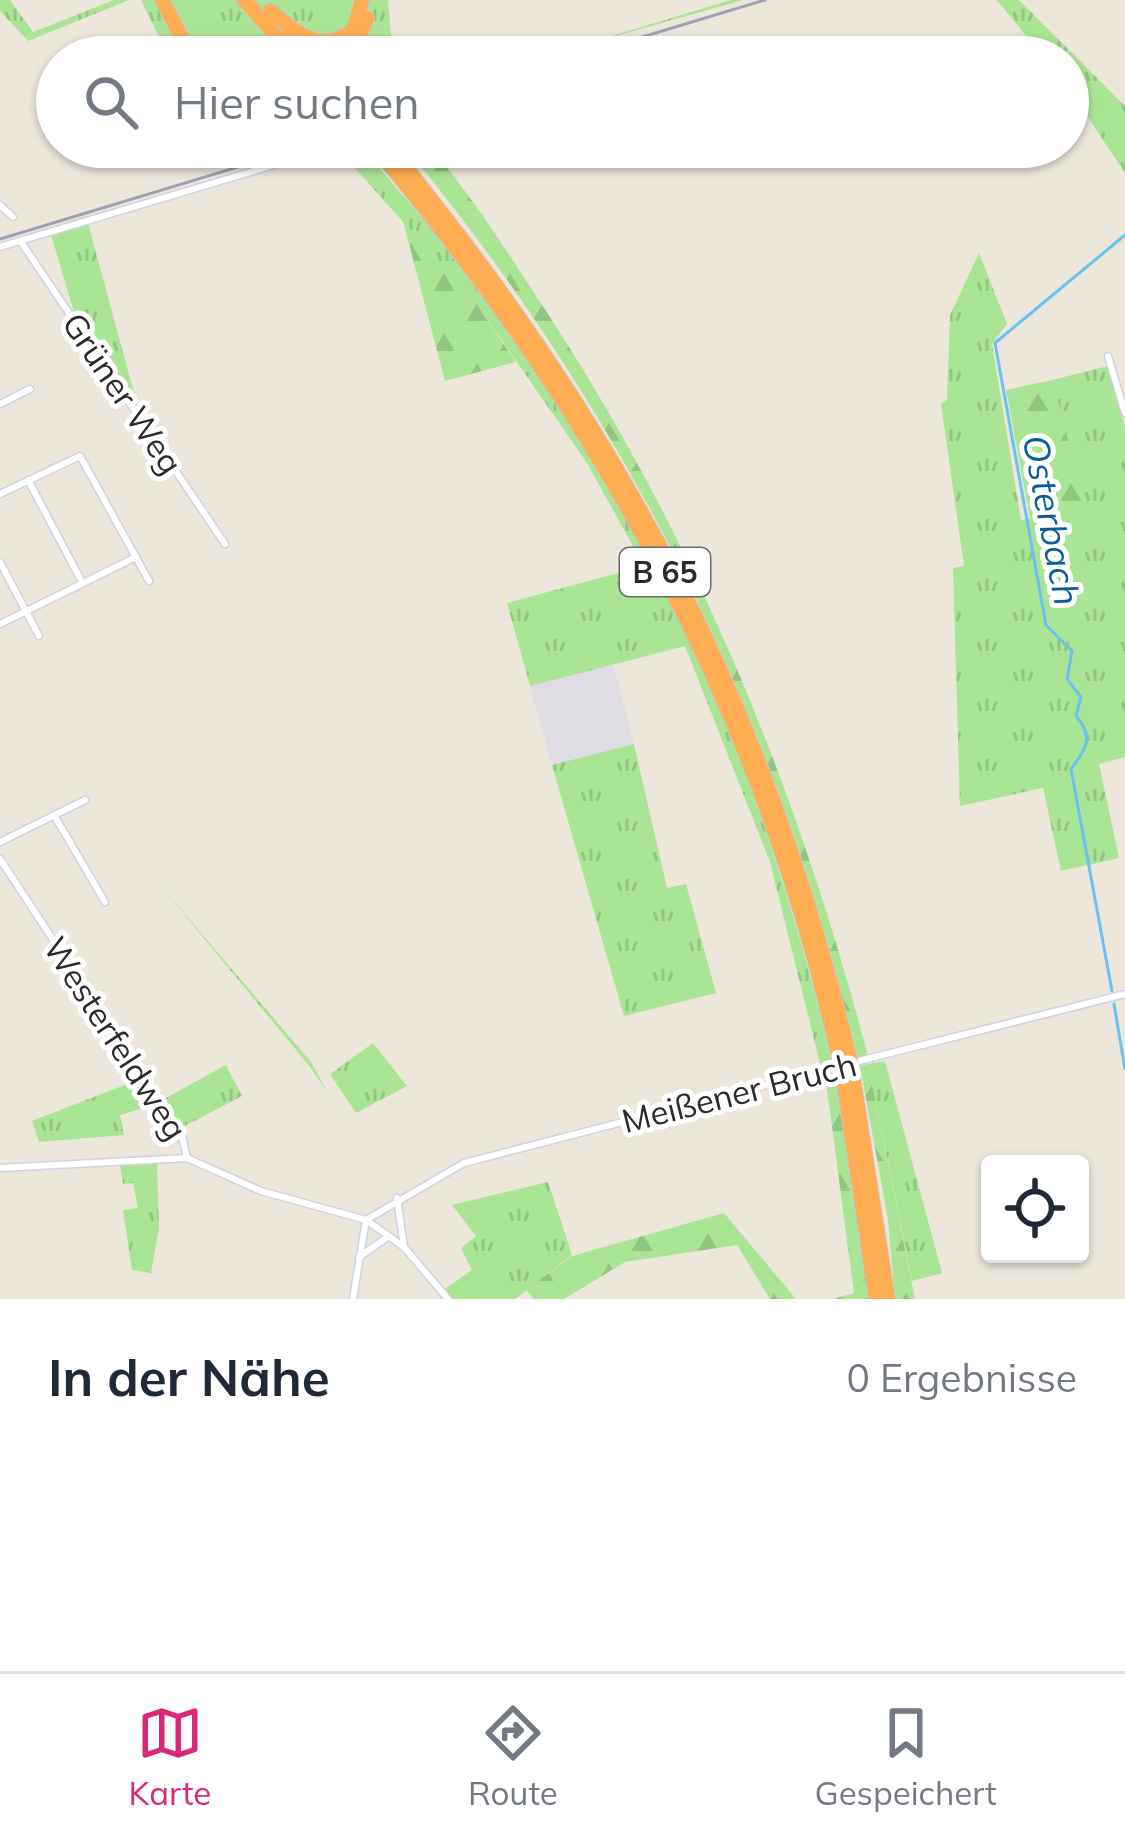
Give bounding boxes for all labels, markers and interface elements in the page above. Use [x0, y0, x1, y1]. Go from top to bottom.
search box [36, 36, 1089, 168]
icon: search [78, 69, 144, 135]
text: Hier suchen [174, 74, 420, 130]
street label: Grüner Weg [54, 305, 192, 481]
water label: Osterbach [1013, 431, 1091, 609]
road number: B 65 [620, 548, 710, 596]
street label: Westerfeldweg [35, 929, 197, 1147]
street label: Meißener Bruch [618, 1043, 860, 1141]
map controls [981, 1155, 1089, 1263]
button: locate [981, 1155, 1089, 1263]
text: In der Nähe [48, 1345, 330, 1409]
text: 0 Ergebnisse [846, 1353, 1077, 1402]
tab: Karte [128, 1700, 211, 1813]
tab: Route [468, 1700, 558, 1813]
tab: Gespeichert [815, 1700, 997, 1813]

